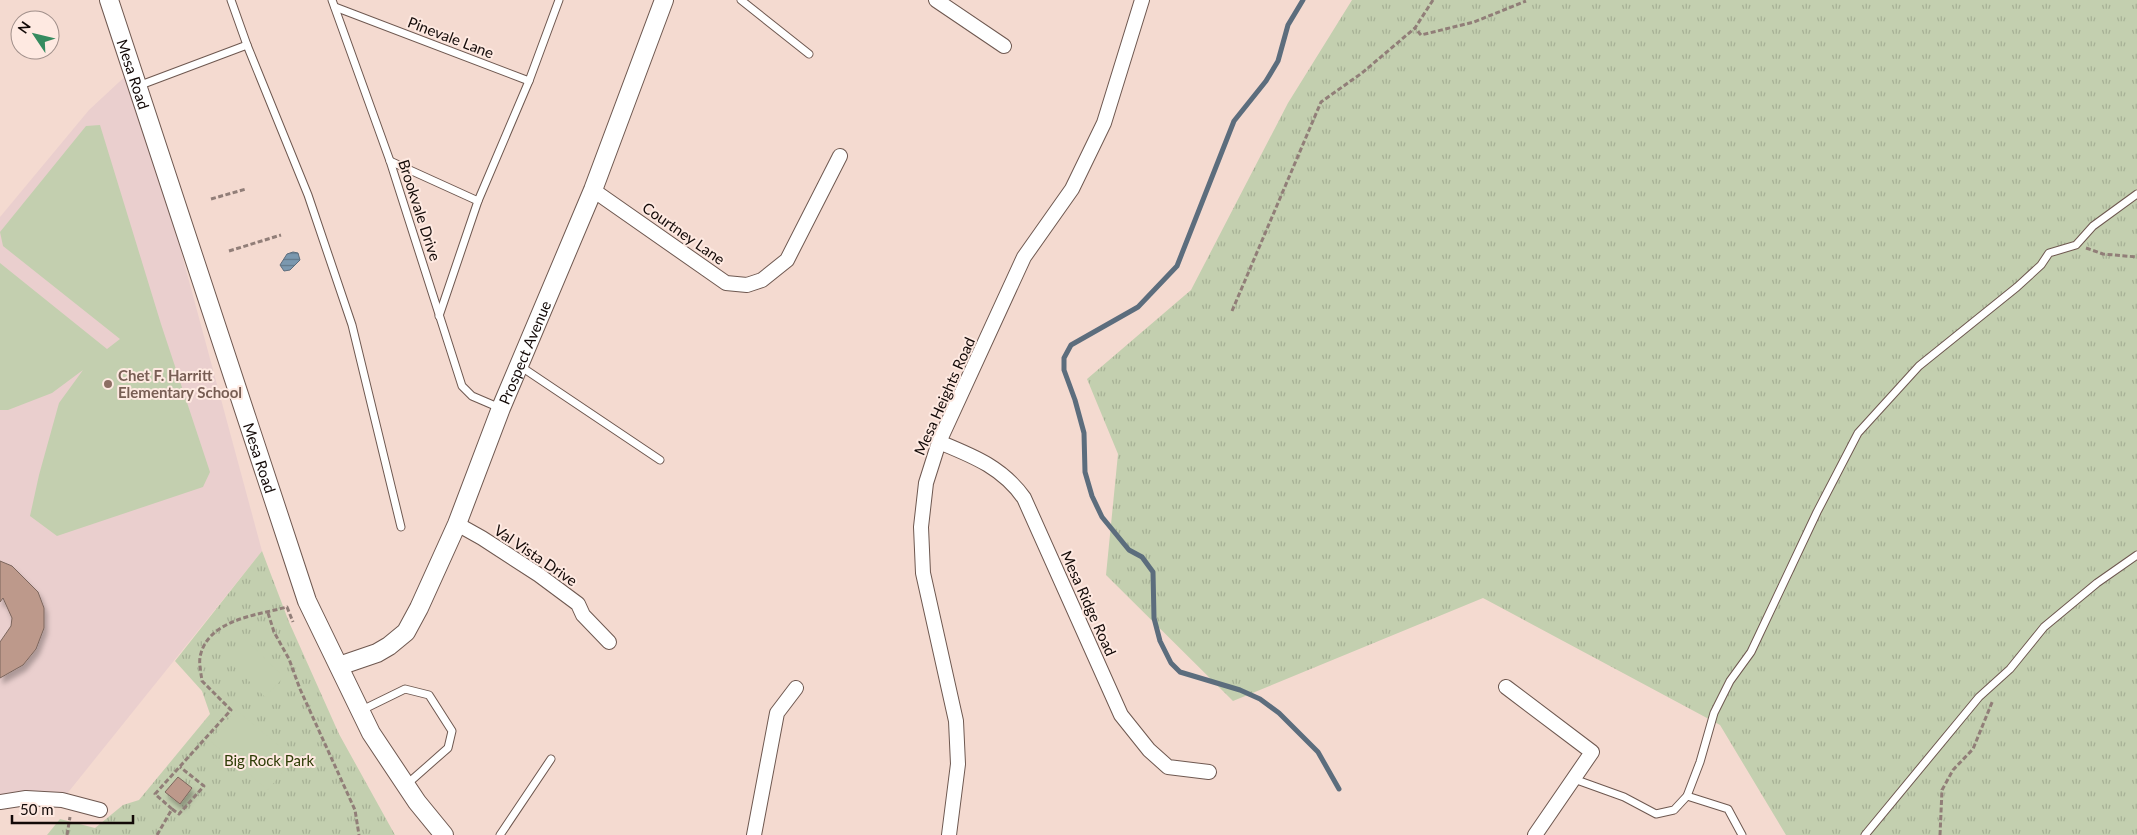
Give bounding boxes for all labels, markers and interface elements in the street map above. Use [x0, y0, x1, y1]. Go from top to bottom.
north arrow [10, 10, 60, 60]
street label: Pinevale Lane [406, 12, 497, 62]
text: N [14, 18, 34, 37]
street label: Mesa Road [113, 37, 153, 111]
street label: Brookvale Drive [395, 157, 445, 263]
street label: Courtney Lane [639, 198, 729, 268]
street label: Prospect Avenue [495, 298, 554, 407]
street label: Mesa Heights Road [910, 334, 978, 458]
place label: Chet F. Harritt Elementary School [118, 366, 242, 401]
marker: Chet F. Harritt Elementary School [102, 378, 114, 390]
street label: Mesa Road [240, 420, 280, 495]
street label: Val Vista Drive [491, 521, 581, 589]
street label: Mesa Ridge Road [1058, 548, 1120, 658]
park label: Big Rock Park [224, 751, 314, 769]
scale bar [12, 792, 134, 824]
text: 50 m [20, 800, 54, 818]

